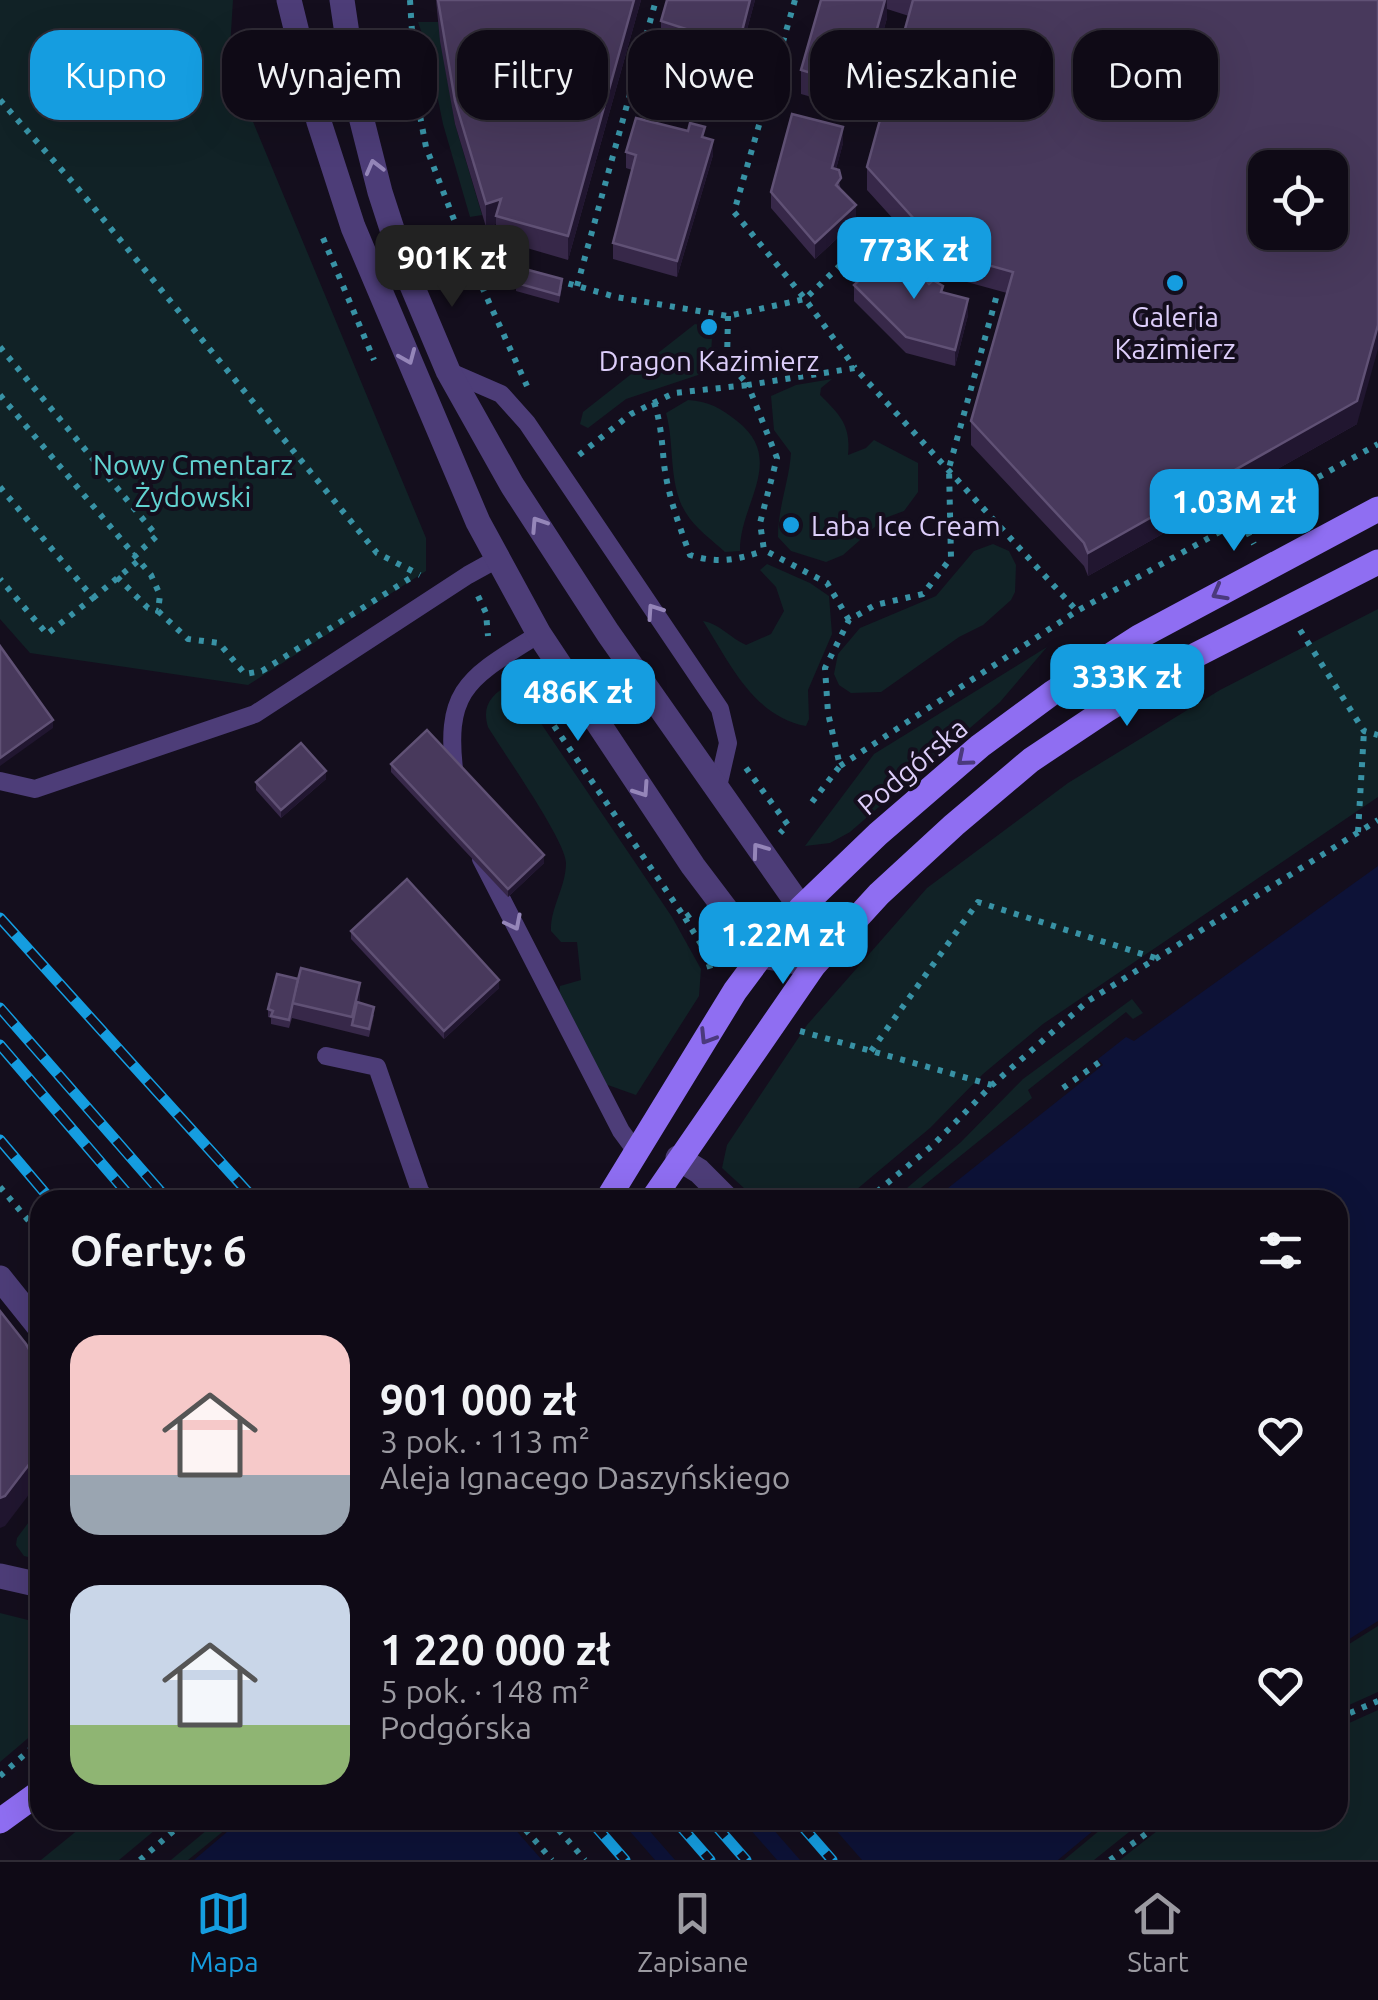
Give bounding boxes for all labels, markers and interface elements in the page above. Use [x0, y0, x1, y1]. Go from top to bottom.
chip: Kupno [30, 30, 202, 120]
chip: Wynajem [222, 30, 437, 120]
chip: Filtry [457, 30, 608, 120]
chip: Nowe [628, 30, 790, 120]
chip: Mieszkanie [810, 30, 1053, 120]
chip: Dom [1073, 30, 1218, 120]
map controls [1248, 150, 1348, 250]
button: locate [1248, 150, 1348, 250]
one-way arrow [364, 159, 385, 176]
pin: 773K zł [822, 217, 1006, 302]
pin: 901K zł [360, 225, 544, 310]
text: 773K zł [859, 231, 969, 267]
text: 901K zł [397, 239, 507, 275]
marker: Galeria Kazimierz [1164, 272, 1186, 294]
place label: Galeria Kazimierz [1114, 301, 1236, 364]
marker: Dragon Kazimierz [698, 316, 720, 338]
place label: Dragon Kazimierz [599, 345, 819, 376]
one-way arrow [396, 347, 416, 365]
park label: Nowy Cmentarz Żydowski [93, 449, 293, 512]
pin: 1.03M zł [1131, 469, 1337, 554]
text: 1.03M zł [1172, 483, 1296, 519]
place label: Laba Ice Cream [811, 510, 1001, 541]
marker: Laba Ice Cream [780, 514, 802, 536]
one-way arrow [531, 517, 550, 535]
one-way arrow [1211, 581, 1229, 601]
one-way arrow [648, 604, 667, 622]
pin: 333K zł [1035, 644, 1219, 729]
text: 333K zł [1072, 658, 1182, 694]
pin: 486K zł [486, 659, 670, 744]
text: 486K zł [523, 673, 633, 709]
street label: Podgórska [851, 711, 973, 821]
one-way arrow [957, 748, 975, 766]
one-way arrow [630, 779, 648, 798]
one-way arrow [753, 842, 771, 861]
pin: 1.22M zł [680, 902, 886, 987]
one-way arrow [502, 913, 521, 931]
text: 1.22M zł [721, 916, 845, 952]
one-way arrow [700, 1026, 719, 1044]
icon: filters [1253, 1223, 1308, 1278]
text: Oferty: 6 [70, 1227, 247, 1274]
icon: home [150, 1375, 270, 1495]
text: 901 000 zł [380, 1376, 577, 1423]
icon: heart [1253, 1408, 1308, 1463]
text: 3 pok. · 113 m² [380, 1423, 590, 1459]
text: Aleja Ignacego Daszyńskiego [380, 1459, 791, 1495]
icon: home [150, 1625, 270, 1745]
text: 1 220 000 zł [380, 1626, 611, 1673]
icon: heart [1253, 1658, 1308, 1713]
text: 5 pok. · 148 m² [380, 1673, 590, 1709]
text: Podgórska [380, 1709, 532, 1745]
tab: Mapa [189, 1886, 259, 1977]
tab: Zapisane [637, 1886, 749, 1977]
tab: Start [1127, 1886, 1189, 1977]

